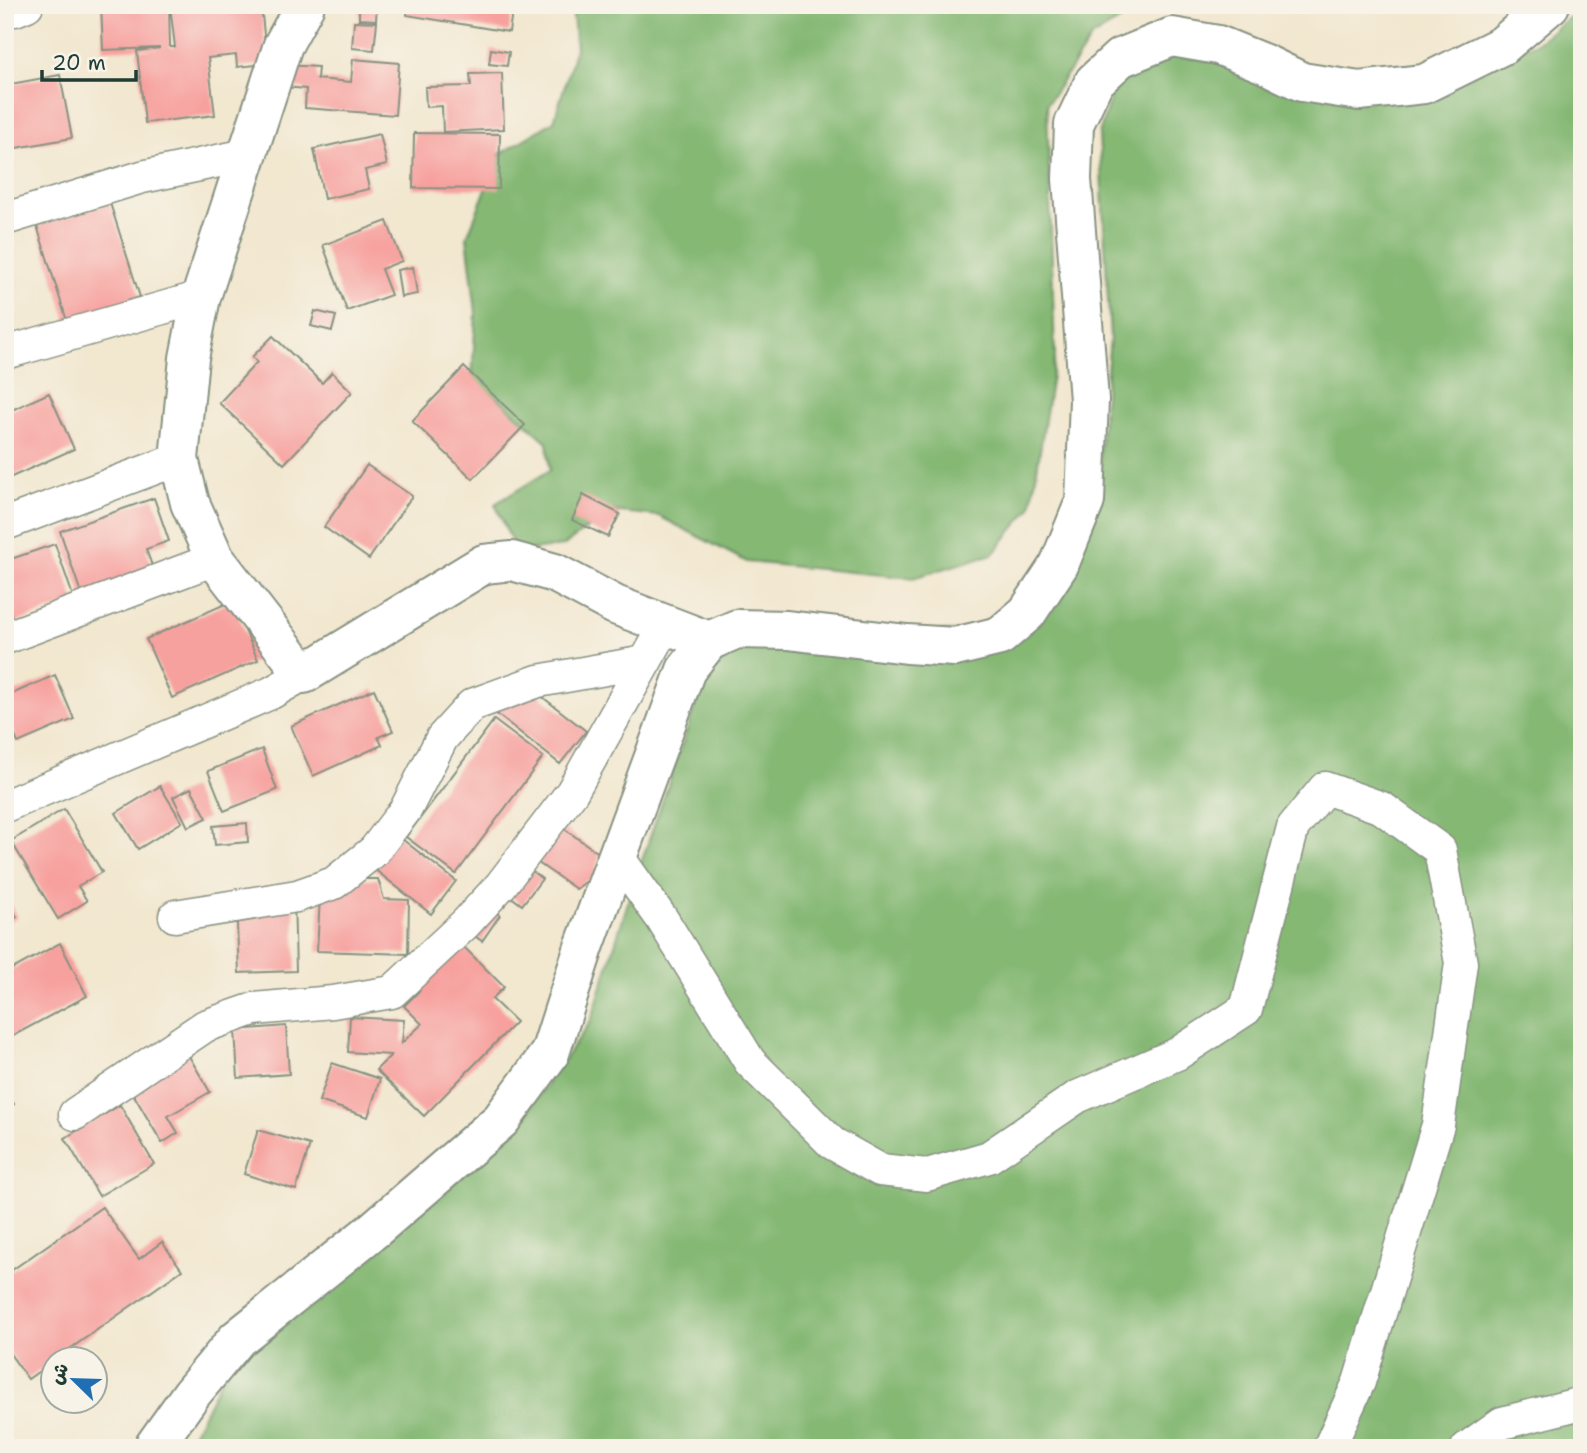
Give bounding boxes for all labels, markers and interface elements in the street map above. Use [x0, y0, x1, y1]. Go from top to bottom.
scale bar [42, 38, 136, 82]
text: 20 m [52, 49, 106, 77]
north arrow [38, 1344, 108, 1414]
text: ش [43, 1359, 74, 1388]

